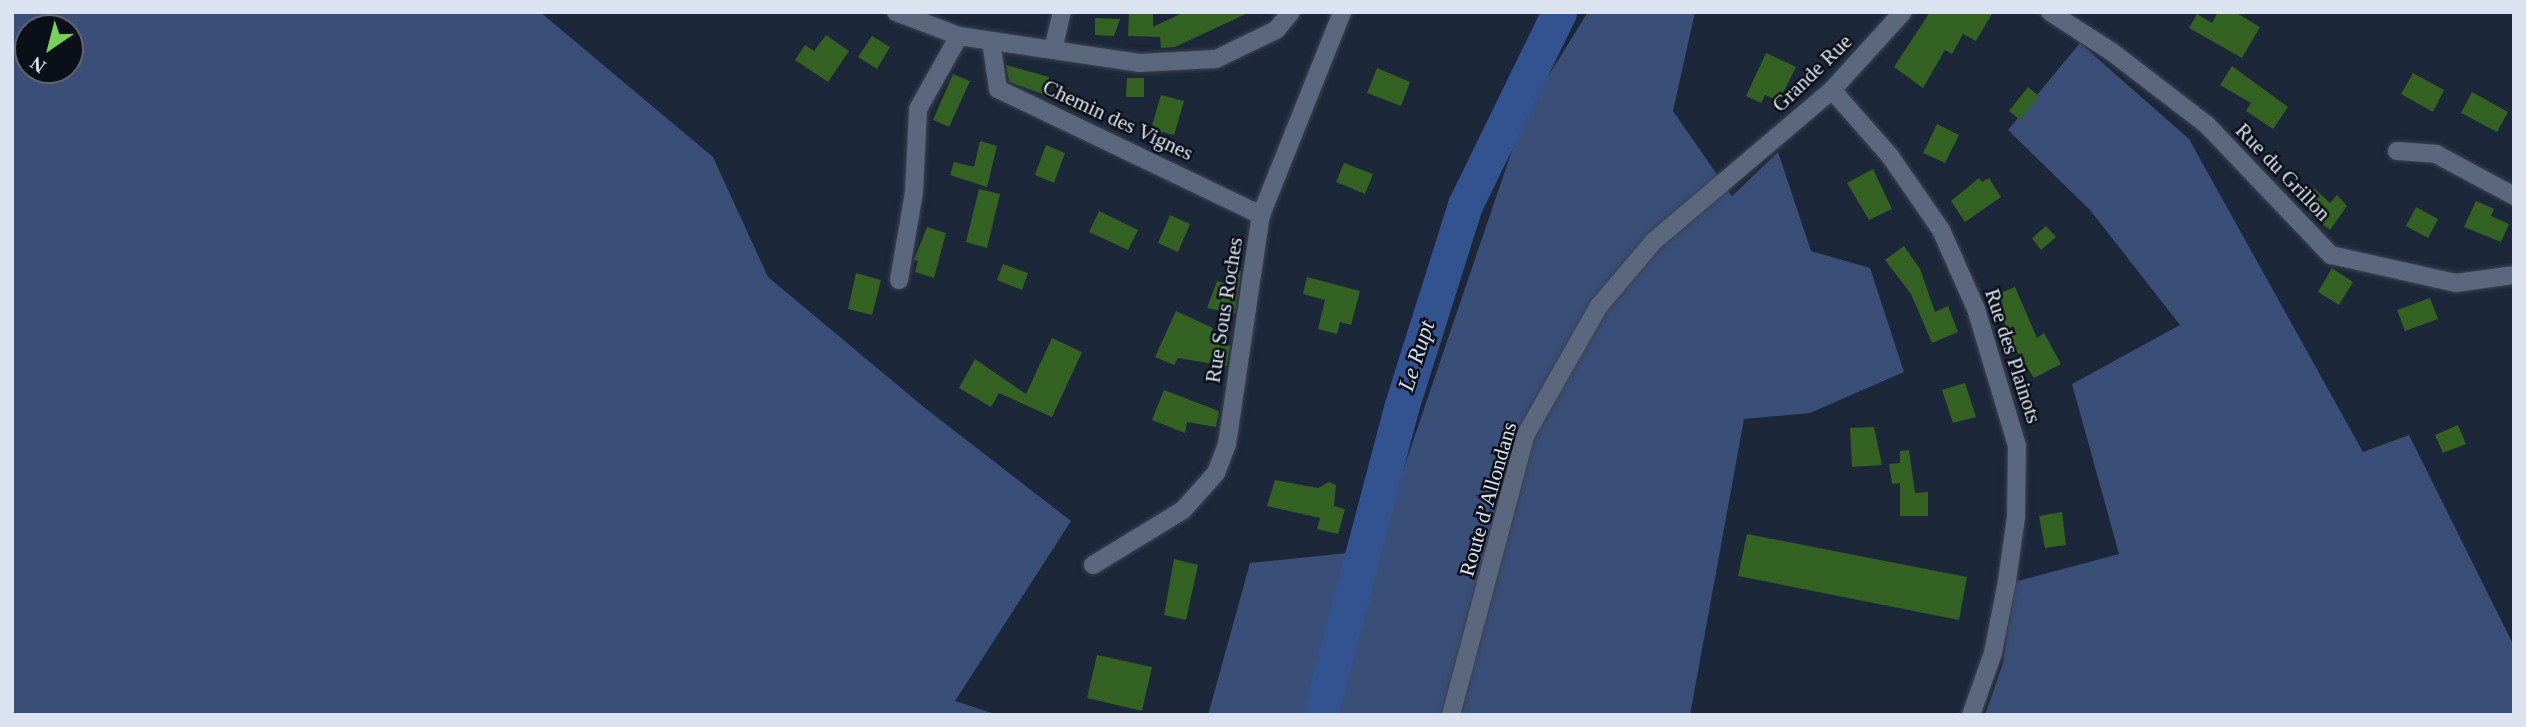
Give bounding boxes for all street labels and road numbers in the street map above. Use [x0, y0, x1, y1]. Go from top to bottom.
street label: Grande Rue [1767, 29, 1857, 117]
street label: Chemin des Vignes [1039, 74, 1197, 166]
street label: Rue du Grillon [2230, 118, 2336, 226]
street label: Rue Sous Roches [1200, 235, 1248, 385]
street label: Rue des Plainots [1979, 286, 2047, 426]
street label: Route d’Allondans [1454, 419, 1522, 579]

